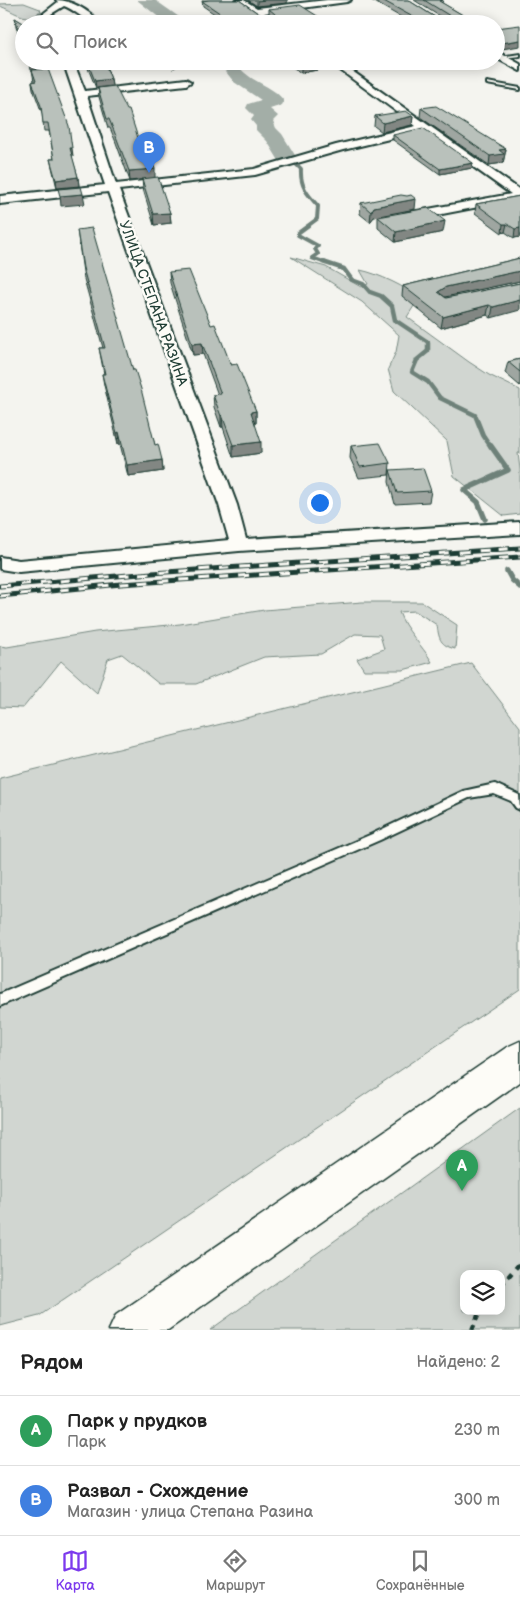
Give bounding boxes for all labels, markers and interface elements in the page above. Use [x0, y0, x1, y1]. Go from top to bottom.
search box [15, 15, 505, 70]
icon: search [33, 29, 61, 57]
text: Поиск [73, 31, 127, 54]
pin: B [133, 132, 165, 173]
street label: УЛИЦА СТЕПАНА РАЗИНА [116, 218, 192, 389]
your location [307, 490, 333, 516]
pin: A [446, 1150, 478, 1191]
map controls [460, 1270, 505, 1315]
button: layers [460, 1270, 505, 1315]
text: Рядом [20, 1350, 83, 1375]
text: Найдено: 2 [416, 1353, 500, 1372]
text: Парк у прудков [67, 1410, 207, 1433]
text: A [31, 1421, 41, 1440]
text: 230 m [454, 1421, 500, 1440]
text: Парк [67, 1433, 106, 1452]
text: Развал - Схождение [67, 1480, 248, 1503]
text: B [30, 1491, 42, 1510]
text: 300 m [454, 1491, 500, 1510]
text: Магазин · улица Степана Разина [67, 1503, 313, 1522]
tab: Карта [55, 1547, 95, 1594]
tab: Маршрут [206, 1547, 265, 1594]
tab: Сохранённые [376, 1547, 465, 1594]

